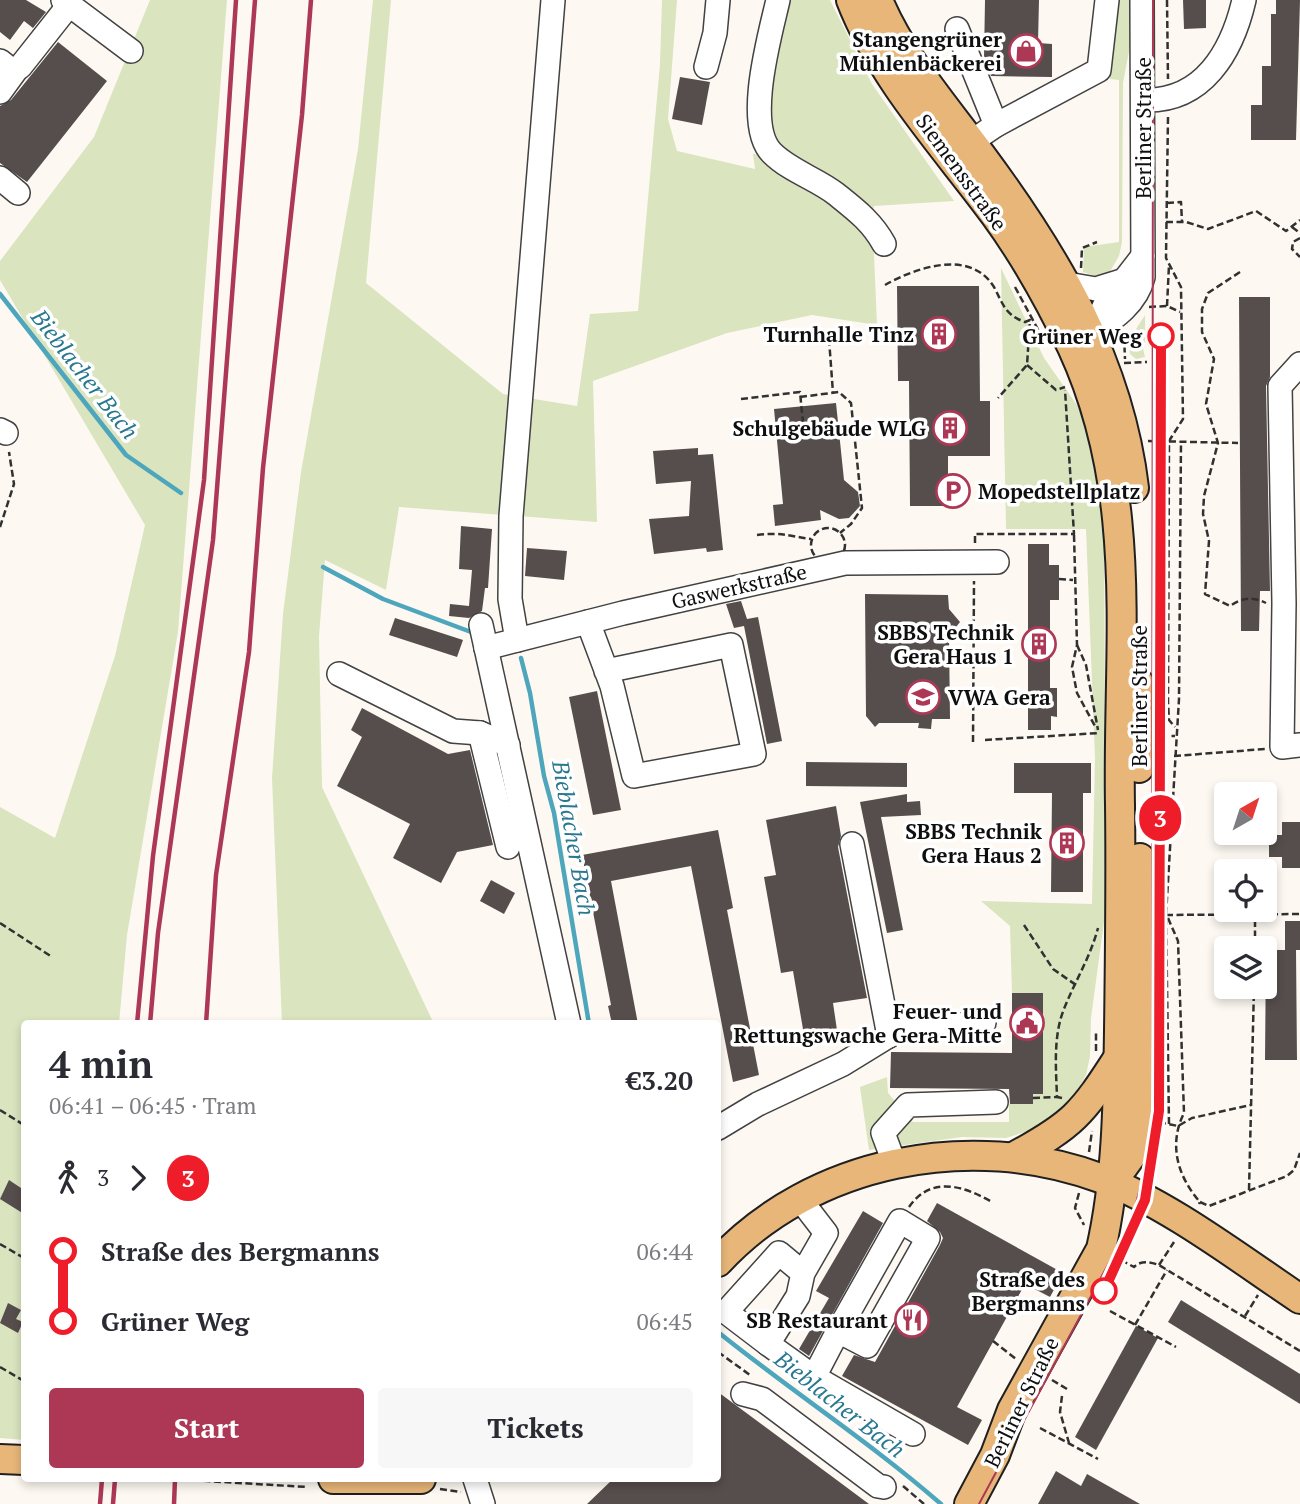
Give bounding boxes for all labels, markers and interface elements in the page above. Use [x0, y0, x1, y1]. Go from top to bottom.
place label: Stangengrüner Mühlenbäckerei [839, 25, 1002, 77]
shop icon: Stangengrüner Mühlenbäckerei [1007, 32, 1045, 70]
street label: Berliner Straße [1129, 57, 1157, 199]
street label: Siemensstraße [910, 108, 1014, 236]
water label: Bieblacher Bach [24, 302, 146, 446]
building icon: Turnhalle Tinz [920, 315, 958, 353]
place label: Turnhalle Tinz [764, 320, 914, 348]
place label: Grüner Weg [1022, 322, 1143, 350]
marker: Grüner Weg [1148, 323, 1174, 349]
building icon: Schulgebäude WLG [931, 409, 969, 447]
place label: Schulgebäude WLG [732, 414, 926, 442]
parking icon: Mopedstellplatz [934, 472, 972, 510]
place label: Mopedstellplatz [978, 477, 1140, 505]
street label: Gaswerkstraße [669, 557, 809, 615]
place label: SBBS Technik Gera Haus 1 [877, 618, 1015, 670]
building icon: SBBS Technik Gera Haus 1 [1020, 625, 1058, 663]
street label: Berliner Straße [1125, 625, 1153, 767]
school or university icon: VWA Gera [904, 678, 942, 716]
place label: VWA Gera [948, 683, 1051, 711]
water label: Bieblacher Bach [545, 757, 603, 918]
north arrow [1214, 782, 1278, 845]
map controls [1214, 782, 1277, 999]
line badge: 3 [1137, 795, 1183, 841]
text: 3 [1153, 802, 1167, 834]
place label: SBBS Technik Gera Haus 2 [905, 817, 1043, 869]
building icon: SBBS Technik Gera Haus 2 [1048, 824, 1086, 862]
button: locate [1214, 859, 1277, 922]
button: layers [1214, 936, 1277, 999]
place label: Feuer- und Rettungswache Gera-Mitte [733, 997, 1002, 1049]
public building icon: Feuer- und Rettungswache Gera-Mitte [1008, 1004, 1046, 1042]
text: 4 min [49, 1039, 153, 1089]
text: €3.20 [627, 1063, 693, 1097]
text: 06:41 – 06:45 · Tram [49, 1090, 256, 1121]
icon: walk [49, 1159, 87, 1197]
icon: forward [119, 1159, 157, 1197]
text: 3 [97, 1162, 109, 1193]
text: 3 [181, 1162, 195, 1194]
text: Straße des Bergmanns [101, 1234, 380, 1268]
text: 06:44 [636, 1236, 693, 1267]
place label: Straße des Bergmanns [972, 1265, 1085, 1317]
marker: Straße des Bergmanns [1091, 1278, 1117, 1304]
restaurant icon: SB Restaurant [893, 1301, 931, 1339]
text: Grüner Weg [101, 1304, 249, 1338]
text: 06:45 [636, 1306, 693, 1337]
place label: SB Restaurant [746, 1306, 889, 1334]
street label: Berliner Straße [977, 1332, 1065, 1472]
water label: Bieblacher Bach [768, 1343, 912, 1465]
button: Start [49, 1388, 364, 1468]
button: Tickets [378, 1388, 693, 1468]

